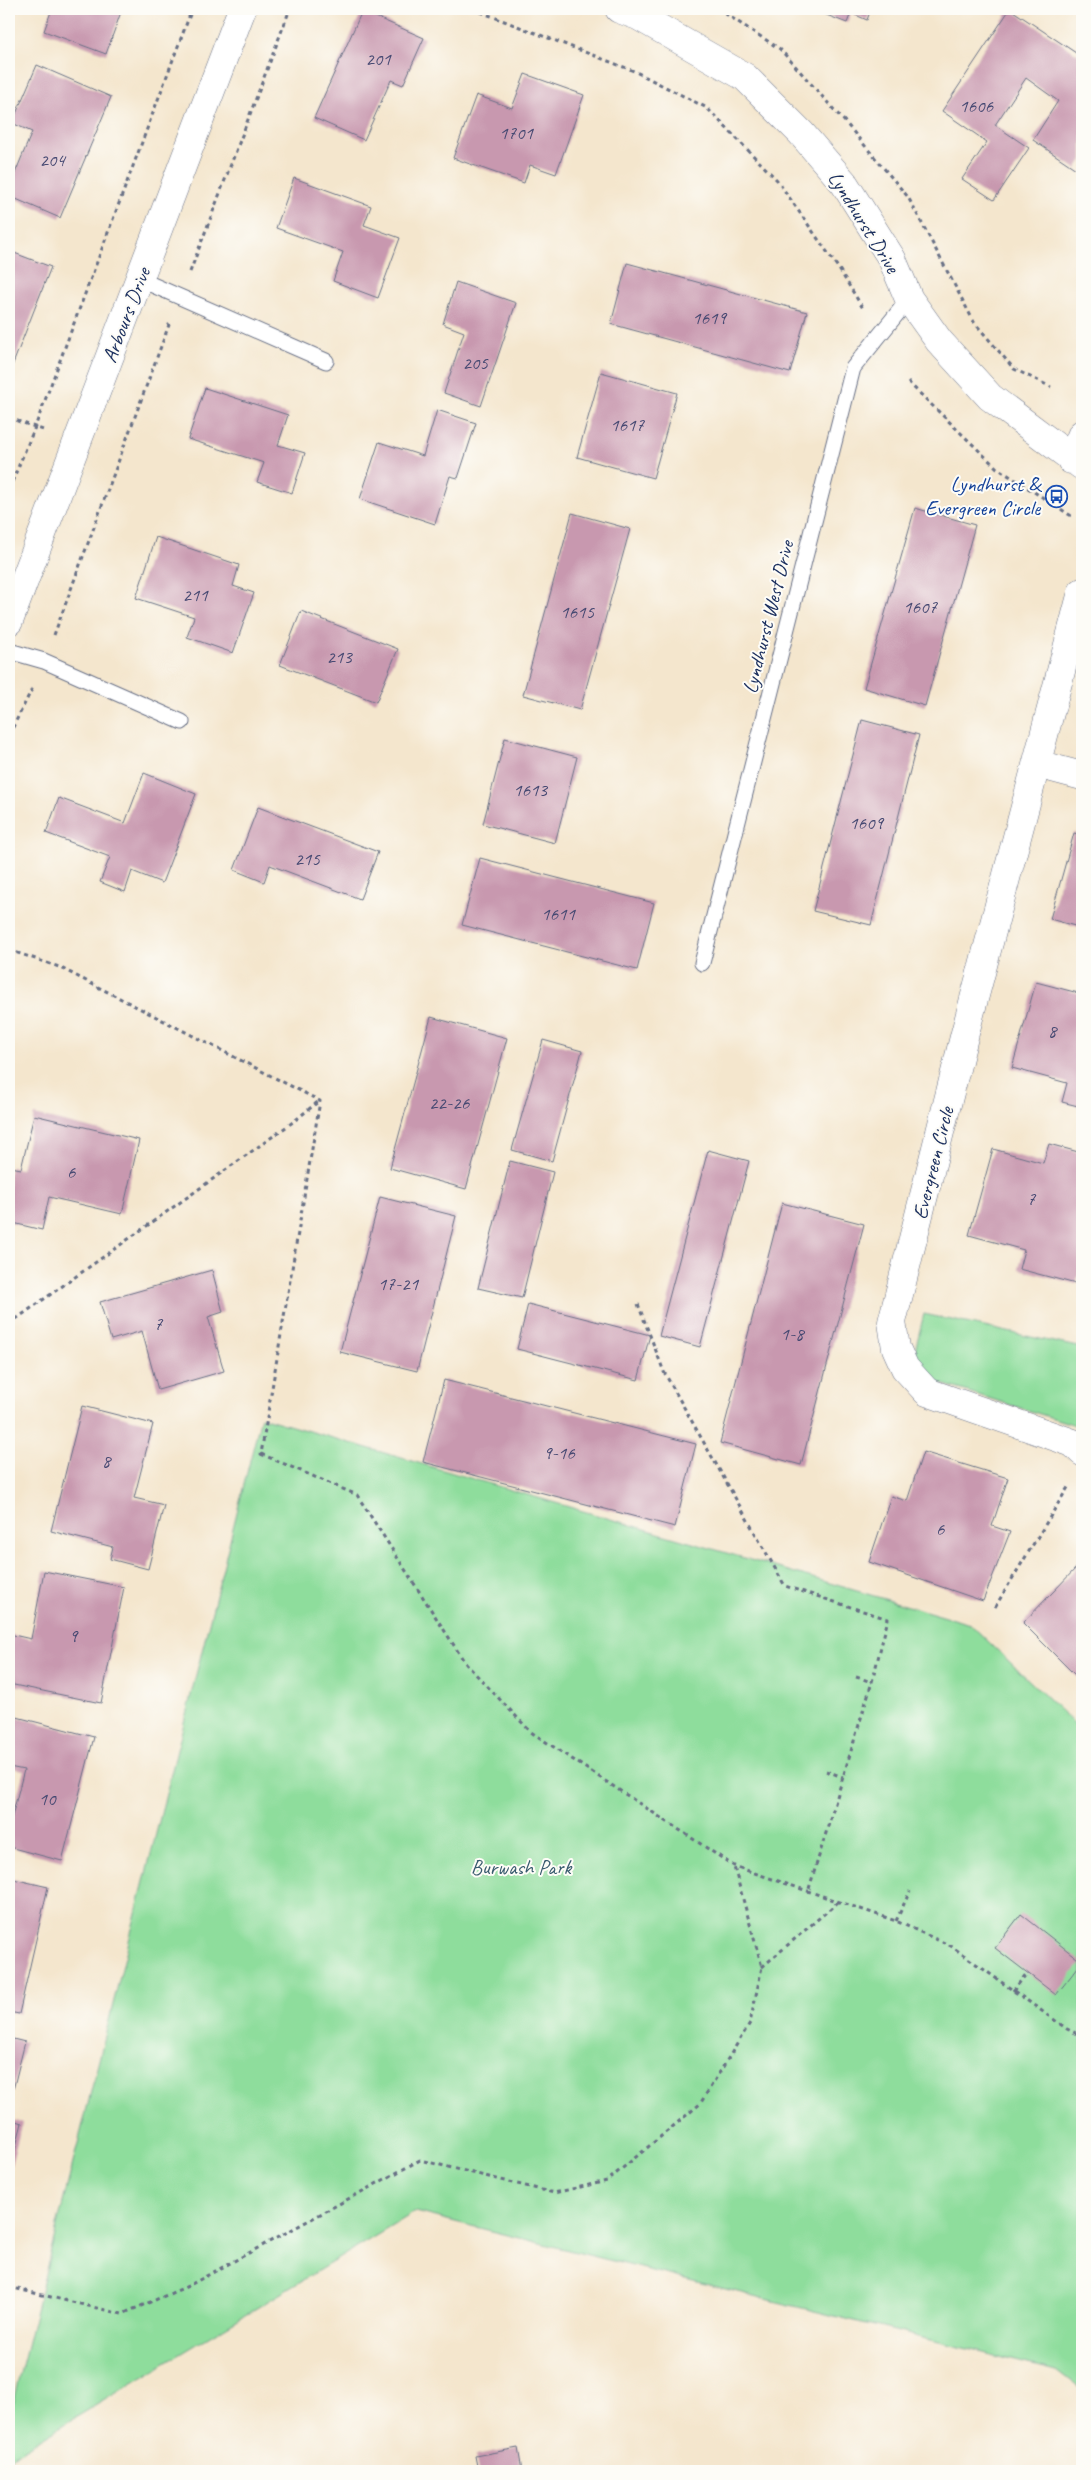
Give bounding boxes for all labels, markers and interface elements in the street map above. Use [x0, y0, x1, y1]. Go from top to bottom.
house number: 201 [365, 47, 392, 71]
house number: 1606 [959, 94, 995, 118]
house number: 1701 [499, 121, 535, 145]
house number: 204 [39, 148, 67, 172]
street label: Lyndhurst Drive [822, 166, 906, 279]
street label: Arbours Drive [96, 262, 157, 366]
house number: 1619 [692, 306, 728, 330]
house number: 205 [462, 351, 489, 375]
house number: 1617 [610, 413, 646, 437]
place label: Lyndhurst & Evergreen Circle [925, 471, 1042, 521]
bus stop icon: Lyndhurst & Evergreen Circle [1044, 484, 1068, 508]
street label: Lyndhurst West Drive [736, 536, 800, 696]
house number: 211 [182, 583, 209, 607]
house number: 1607 [903, 595, 939, 619]
house number: 1615 [560, 600, 596, 624]
house number: 213 [326, 645, 353, 669]
house number: 1613 [513, 778, 549, 802]
house number: 1609 [849, 811, 885, 835]
house number: 215 [294, 847, 321, 871]
house number: 1611 [541, 902, 577, 926]
house number: 8 [1048, 1019, 1059, 1043]
house number: 22-26 [429, 1091, 471, 1115]
street label: Evergreen Circle [907, 1103, 960, 1222]
house number: 6 [67, 1160, 77, 1184]
house number: 7 [1027, 1187, 1037, 1211]
house number: 17-21 [378, 1272, 420, 1296]
house number: 7 [154, 1312, 164, 1336]
house number: 1-8 [780, 1322, 806, 1346]
house number: 9-16 [543, 1441, 576, 1465]
house number: 8 [102, 1449, 113, 1473]
house number: 6 [936, 1517, 946, 1541]
house number: 9 [69, 1624, 79, 1648]
house number: 10 [38, 1787, 57, 1811]
park label: Burwash Park [471, 1854, 572, 1880]

